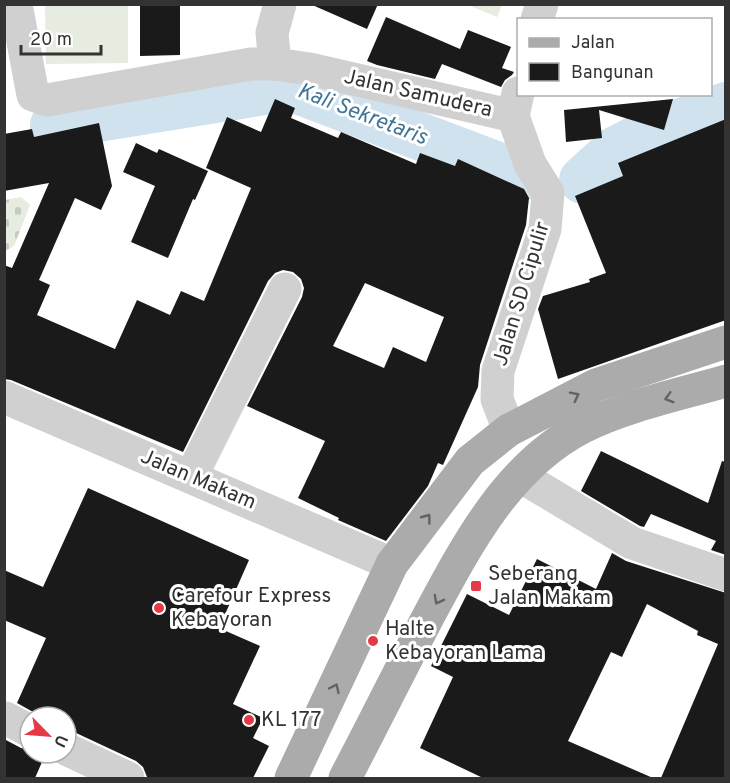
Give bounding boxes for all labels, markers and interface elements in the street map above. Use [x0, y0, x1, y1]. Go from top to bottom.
scale bar [21, 18, 100, 56]
legend [517, 18, 712, 96]
text: 20 m [30, 29, 72, 52]
text: Jalan [571, 32, 615, 55]
text: Bangunan [571, 62, 654, 85]
street label: Jalan Samudera [341, 64, 495, 124]
water label: Kali Sekretaris [293, 78, 432, 153]
street label: Jalan SD Cipulir [487, 219, 557, 369]
one-way arrow [664, 391, 675, 403]
one-way arrow [569, 392, 579, 403]
street label: Jalan Makam [136, 444, 260, 516]
one-way arrow [420, 513, 431, 524]
place label: Seberang Jalan Makam [488, 561, 611, 612]
marker: Seberang Jalan Makam [469, 579, 483, 593]
place label: Carefour Express Kebayoran [171, 583, 331, 634]
one-way arrow [434, 593, 445, 604]
marker: Carefour Express Kebayoran [152, 601, 166, 615]
place label: Halte Kebayoran Lama [385, 616, 543, 667]
marker: Halte Kebayoran Lama [366, 634, 380, 648]
one-way arrow [327, 684, 339, 695]
north arrow [18, 705, 78, 765]
place label: KL 177 [261, 707, 322, 734]
marker: KL 177 [242, 713, 256, 727]
text: U [48, 731, 71, 750]

